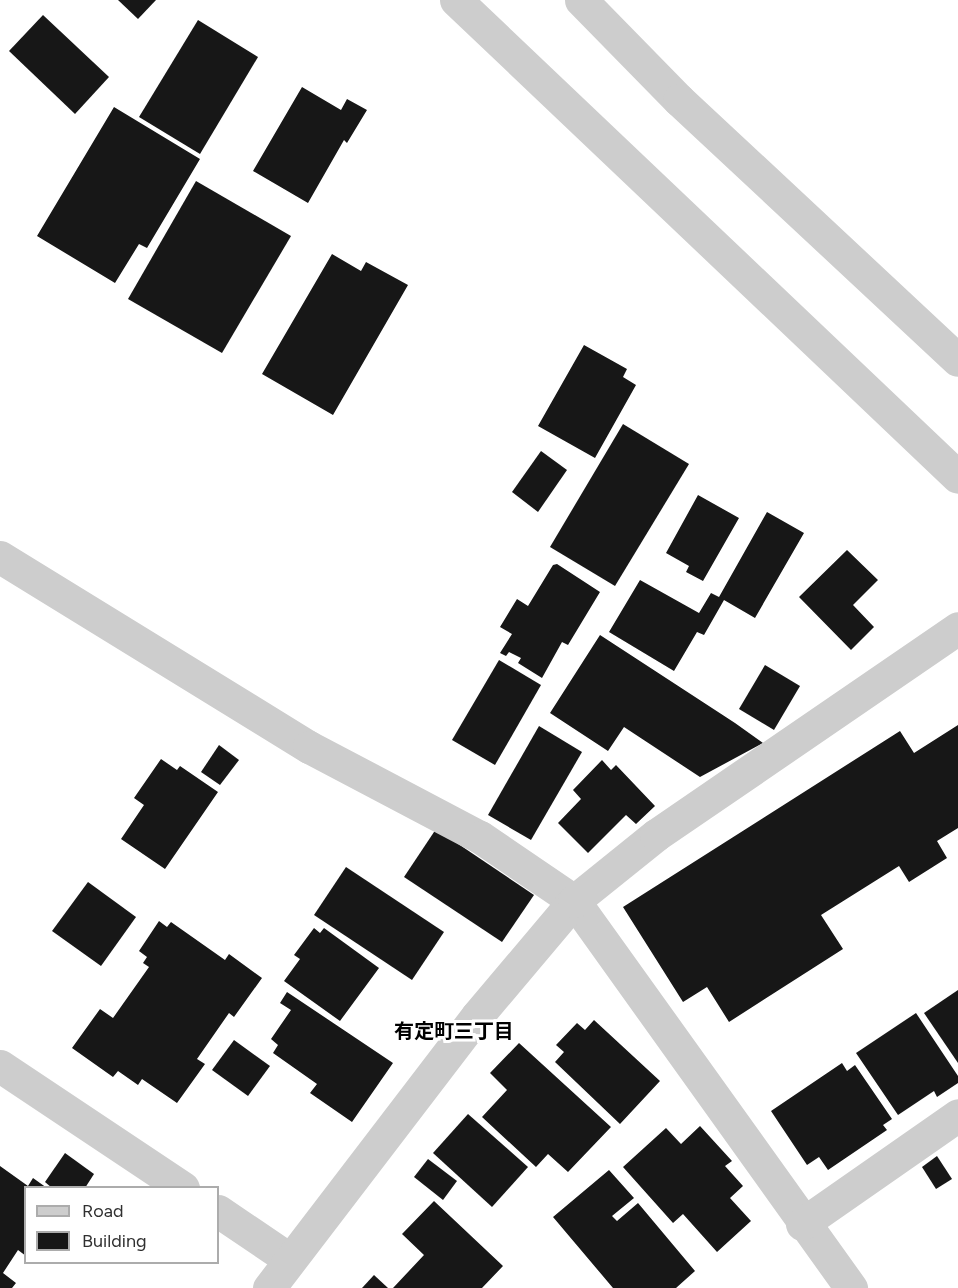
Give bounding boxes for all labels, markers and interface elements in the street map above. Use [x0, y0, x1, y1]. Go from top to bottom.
district label: 有定町三丁目 [394, 1019, 514, 1043]
legend [24, 1186, 219, 1264]
text: Road [82, 1200, 123, 1222]
text: Building [82, 1230, 147, 1252]

